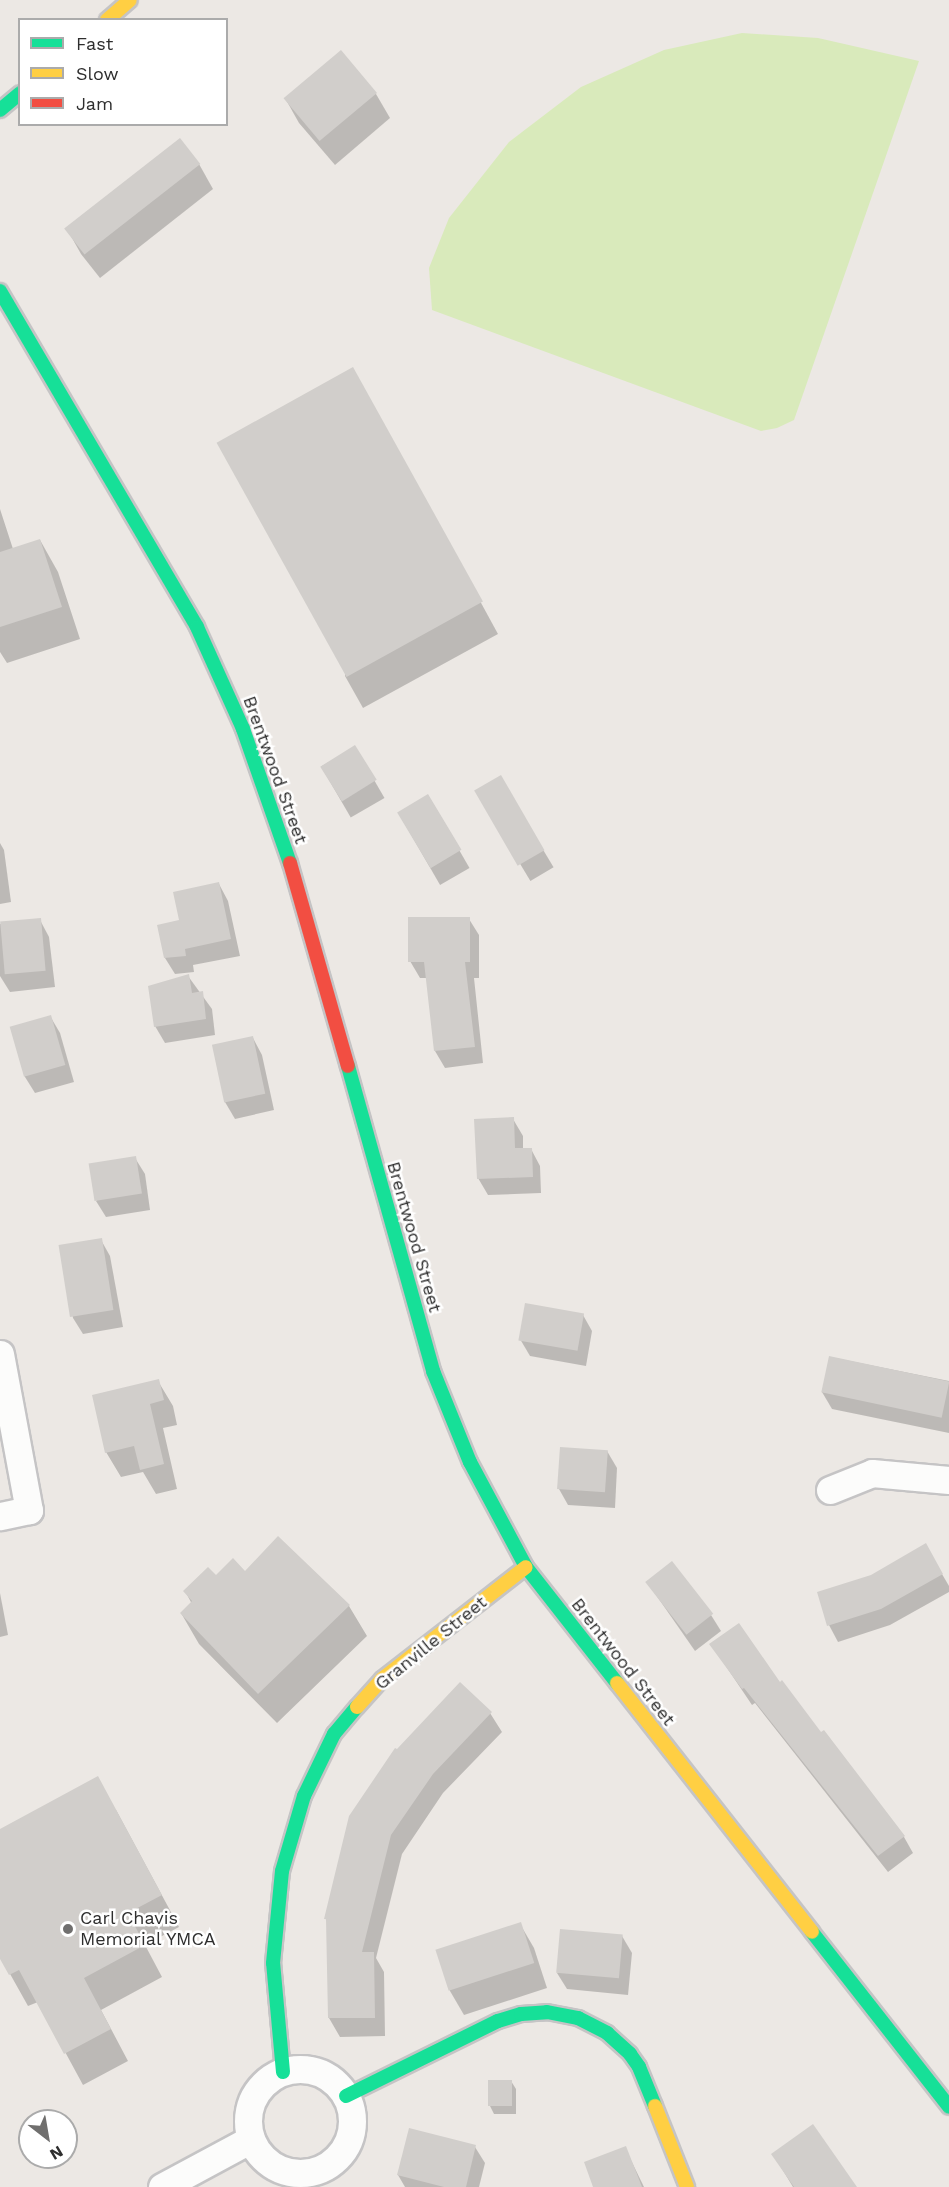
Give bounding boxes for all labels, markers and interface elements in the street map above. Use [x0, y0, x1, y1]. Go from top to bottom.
legend [18, 18, 228, 126]
text: Fast [76, 33, 113, 54]
text: Slow [76, 63, 119, 84]
text: Jam [76, 93, 113, 114]
street label: Brentwood Street [238, 693, 312, 847]
street label: Brentwood Street [382, 1159, 446, 1315]
street label: Granville Street [371, 1591, 491, 1695]
street label: Brentwood Street [567, 1594, 679, 1730]
place label: Carl Chavis Memorial YMCA [80, 1908, 217, 1950]
marker: Carl Chavis Memorial YMCA [61, 1922, 75, 1936]
north arrow [18, 2109, 78, 2169]
text: N [47, 2142, 66, 2164]

